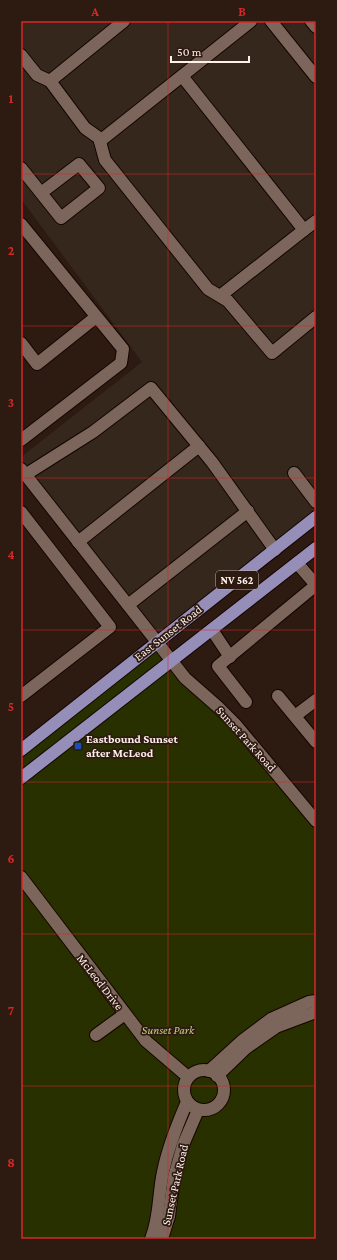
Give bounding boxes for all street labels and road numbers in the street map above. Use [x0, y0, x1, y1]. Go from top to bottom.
road number: NV 562 [216, 571, 258, 589]
street label: East Sunset Road [131, 602, 205, 664]
street label: Sunset Park Road [213, 704, 279, 775]
street label: McLeod Drive [74, 951, 126, 1013]
street label: Sunset Park Road [159, 1143, 191, 1227]

